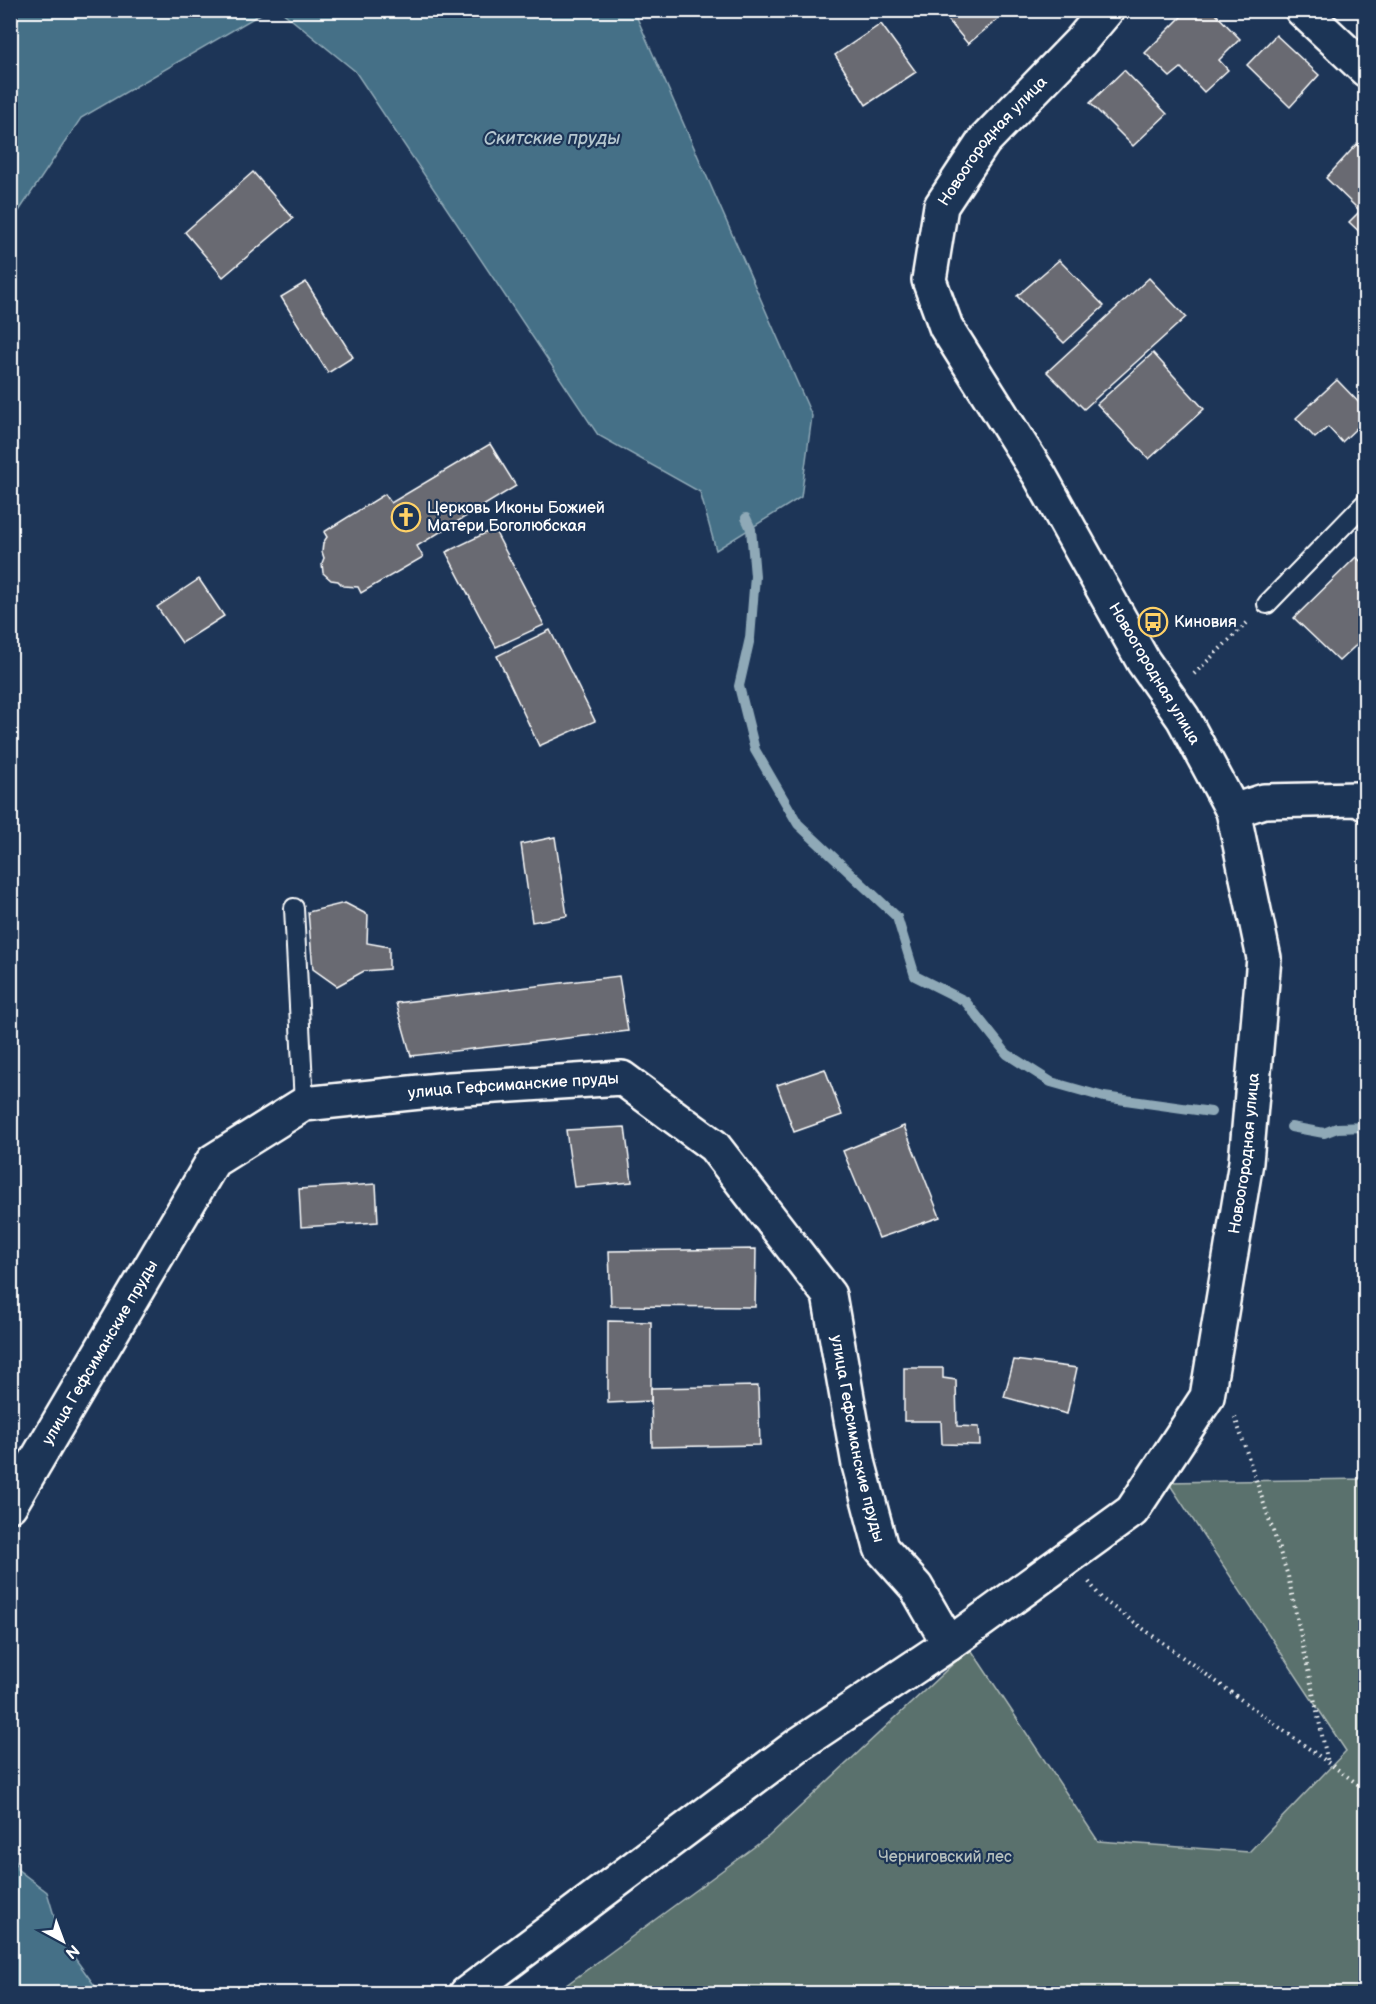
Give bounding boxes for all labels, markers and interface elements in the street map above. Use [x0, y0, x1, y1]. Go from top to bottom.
street label: Новоогородная улица [934, 72, 1051, 209]
water label: Скитские пруды [484, 128, 620, 149]
place label: Церковь Иконы Божией Матери Боголюбская [427, 499, 605, 536]
church icon: Церковь Иконы Божией Матери Боголюбская [390, 501, 422, 533]
street label: Новоогородная улица [1104, 600, 1204, 749]
bus stop icon: Киновия [1137, 606, 1169, 638]
place label: Киновия [1174, 613, 1237, 632]
street label: улица Гефсиманские пруды [407, 1069, 619, 1103]
street label: Новоогородная улица [1225, 1071, 1263, 1235]
street label: улица Гефсиманские пруды [38, 1257, 162, 1448]
street label: улица Гефсиманские пруды [827, 1334, 889, 1544]
park label: Черниговский лес [878, 1848, 1012, 1867]
north arrow [33, 1911, 93, 1971]
text: N [61, 1940, 83, 1962]

